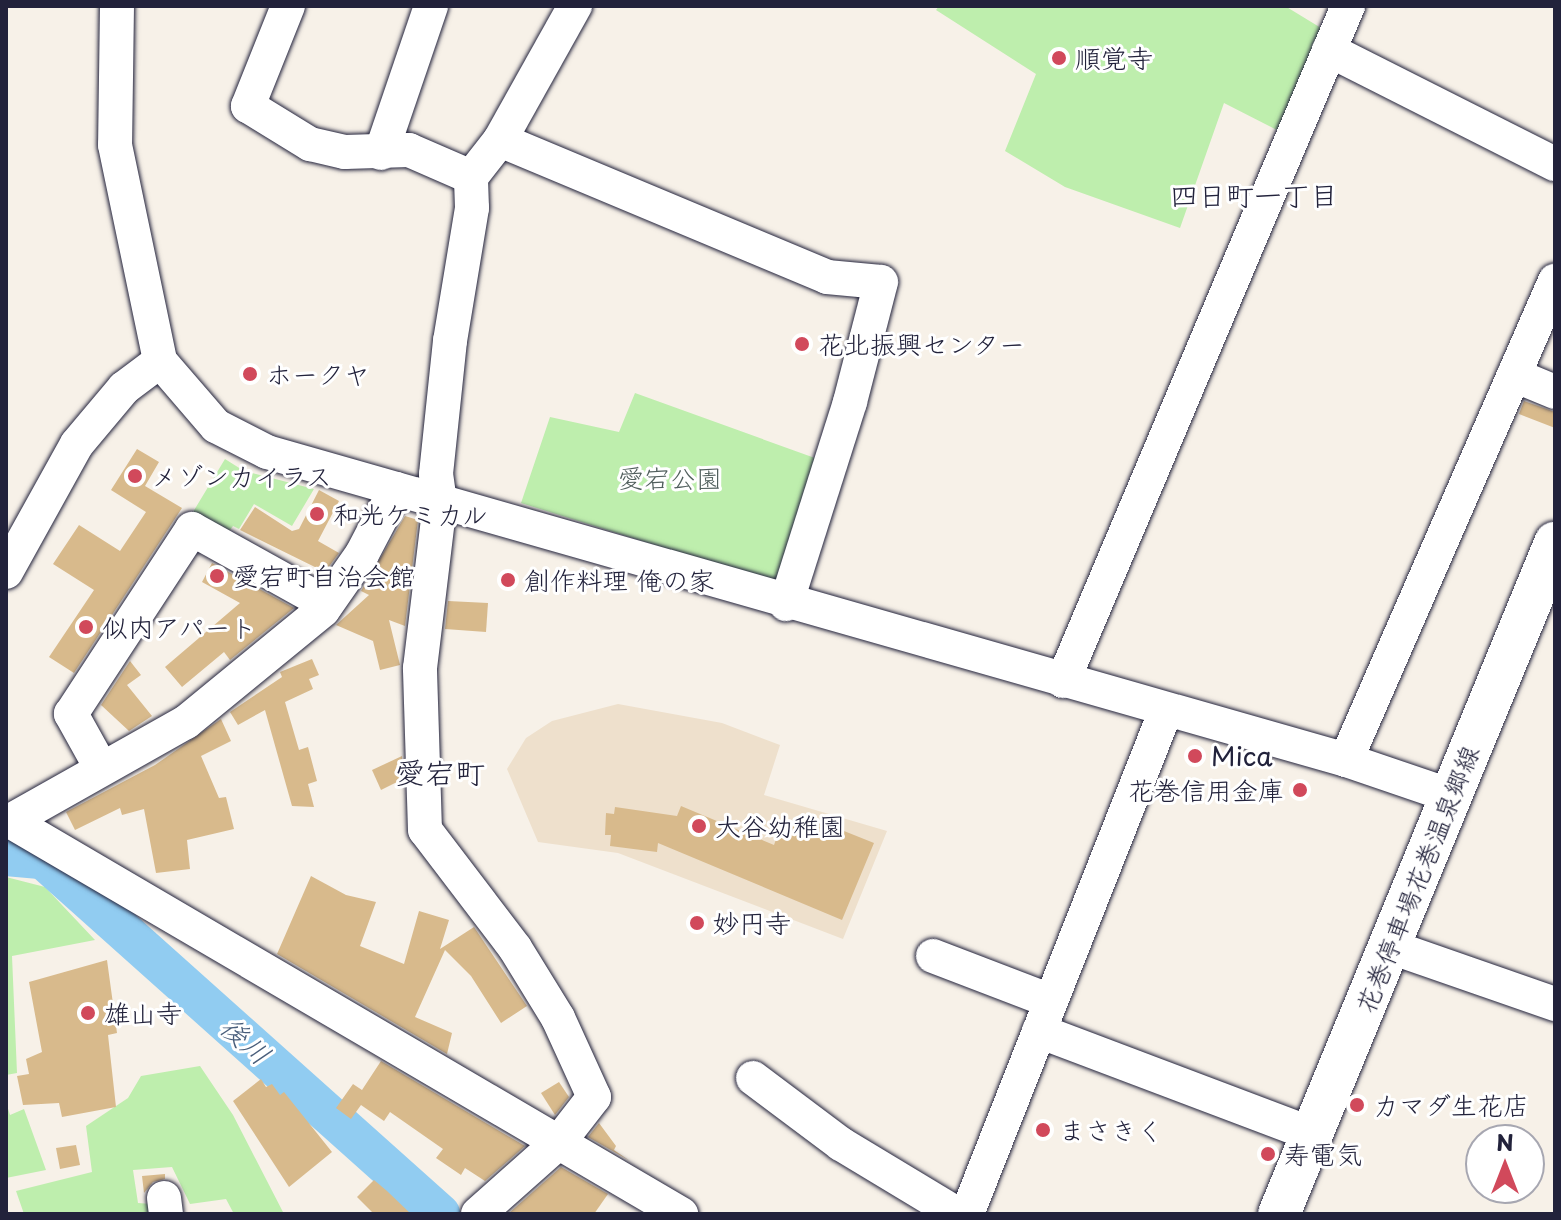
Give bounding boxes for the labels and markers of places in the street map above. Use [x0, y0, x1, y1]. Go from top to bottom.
place label: 順覚寺 [1075, 42, 1153, 74]
marker: 順覚寺 [1050, 49, 1068, 67]
place label: 花北振興センター [818, 328, 1026, 360]
marker: 花北振興センター [793, 335, 811, 353]
place label: ホークヤ [266, 358, 370, 390]
marker: ホークヤ [241, 365, 259, 383]
place label: メゾンカイラス [151, 460, 333, 492]
marker: メゾンカイラス [126, 467, 144, 485]
place label: 和光ケミカル [333, 498, 489, 530]
marker: 和光ケミカル [308, 505, 326, 523]
place label: 愛宕町自治会館 [233, 560, 415, 592]
place label: 創作料理 俺の家 [524, 564, 714, 596]
marker: 愛宕町自治会館 [208, 567, 226, 585]
marker: 創作料理 俺の家 [499, 571, 517, 589]
place label: 似内アパート [102, 611, 258, 643]
marker: 似内アパート [77, 618, 95, 636]
place label: Mica [1211, 740, 1273, 772]
marker: Mica [1186, 747, 1204, 765]
place label: 花巻信用金庫 [1128, 774, 1284, 806]
marker: 花巻信用金庫 [1291, 781, 1309, 799]
place label: 大谷幼稚園 [715, 810, 845, 842]
marker: 大谷幼稚園 [690, 817, 708, 835]
place label: 妙円寺 [713, 907, 791, 939]
marker: 妙円寺 [688, 914, 706, 932]
place label: 雄山寺 [104, 997, 182, 1029]
marker: 雄山寺 [79, 1004, 97, 1022]
place label: カマダ生花店 [1373, 1089, 1529, 1121]
marker: カマダ生花店 [1348, 1096, 1366, 1114]
place label: まさきく [1059, 1114, 1163, 1146]
marker: まさきく [1034, 1121, 1052, 1139]
place label: 寿電気 [1284, 1138, 1362, 1170]
marker: 寿電気 [1259, 1145, 1277, 1163]

